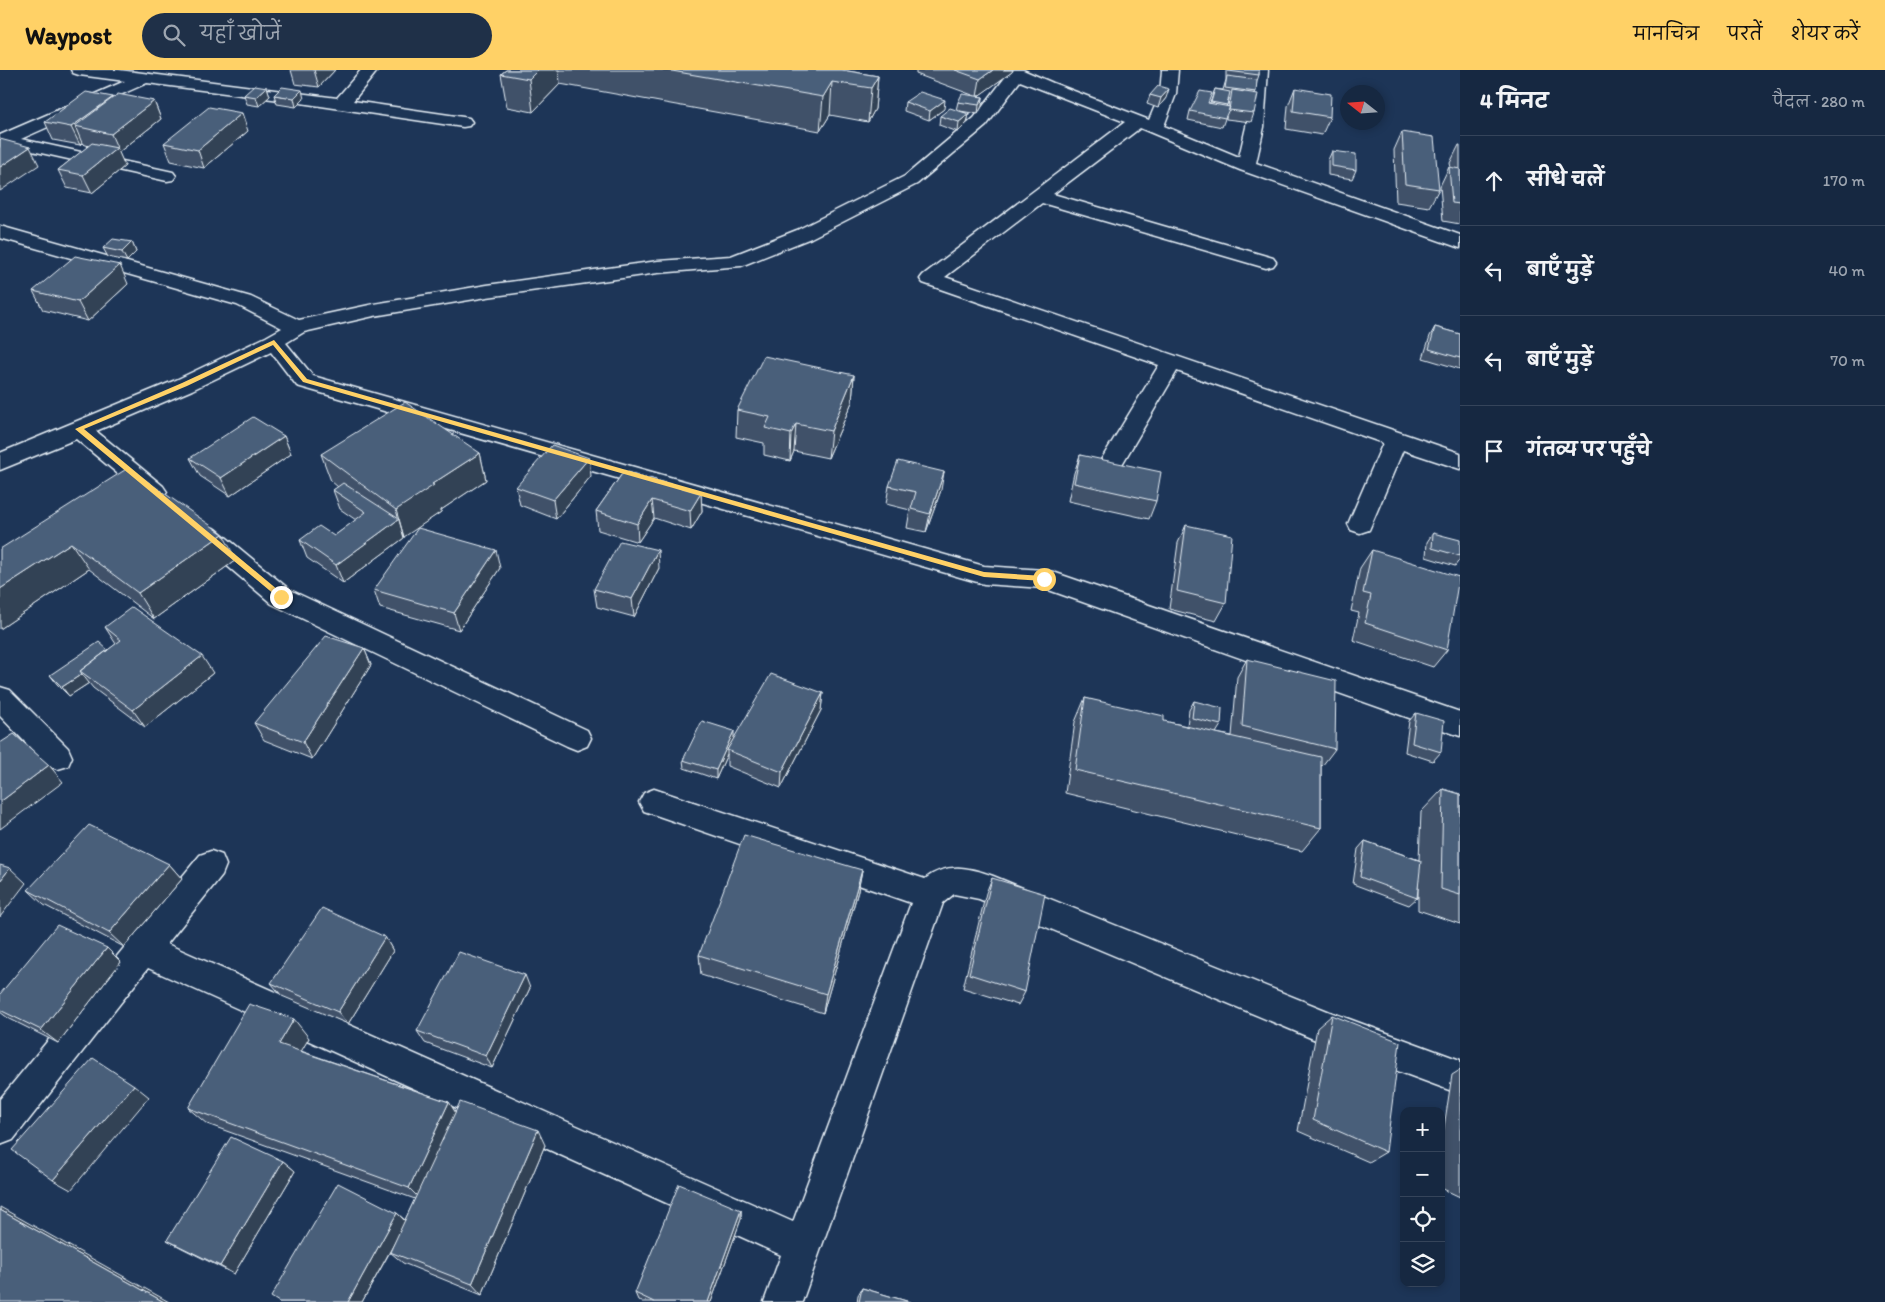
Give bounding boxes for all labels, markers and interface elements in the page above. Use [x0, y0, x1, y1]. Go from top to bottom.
search box [142, 13, 492, 58]
text: Waypost [25, 21, 112, 50]
icon: search [160, 21, 188, 49]
text: यहाँ खोजें [200, 22, 281, 45]
text: मानचित्र [1633, 23, 1699, 45]
text: परतें [1727, 23, 1763, 45]
text: शेयर करें [1791, 23, 1860, 45]
north arrow [1340, 85, 1385, 130]
text: 4 मिनट [1480, 88, 1548, 113]
text: पैदल · 280 m [1773, 92, 1865, 111]
icon: ahead [1480, 167, 1508, 195]
text: सीधे चलें [1527, 168, 1604, 191]
text: 170 m [1823, 171, 1865, 190]
icon: left [1480, 257, 1508, 285]
text: बाएँ मुड़ें [1527, 258, 1593, 281]
text: 40 m [1828, 261, 1865, 280]
icon: left [1480, 347, 1508, 375]
text: बाएँ मुड़ें [1527, 348, 1593, 371]
text: 70 m [1830, 351, 1865, 370]
icon: arrive [1480, 437, 1508, 465]
text: गंतव्य पर पहुँचे [1527, 438, 1651, 461]
route start [1033, 568, 1056, 591]
route end [270, 586, 293, 609]
map controls [1400, 1107, 1445, 1287]
button: + [1400, 1107, 1445, 1152]
button: − [1400, 1152, 1445, 1197]
button: locate [1400, 1197, 1445, 1242]
button: layers [1400, 1242, 1445, 1287]

